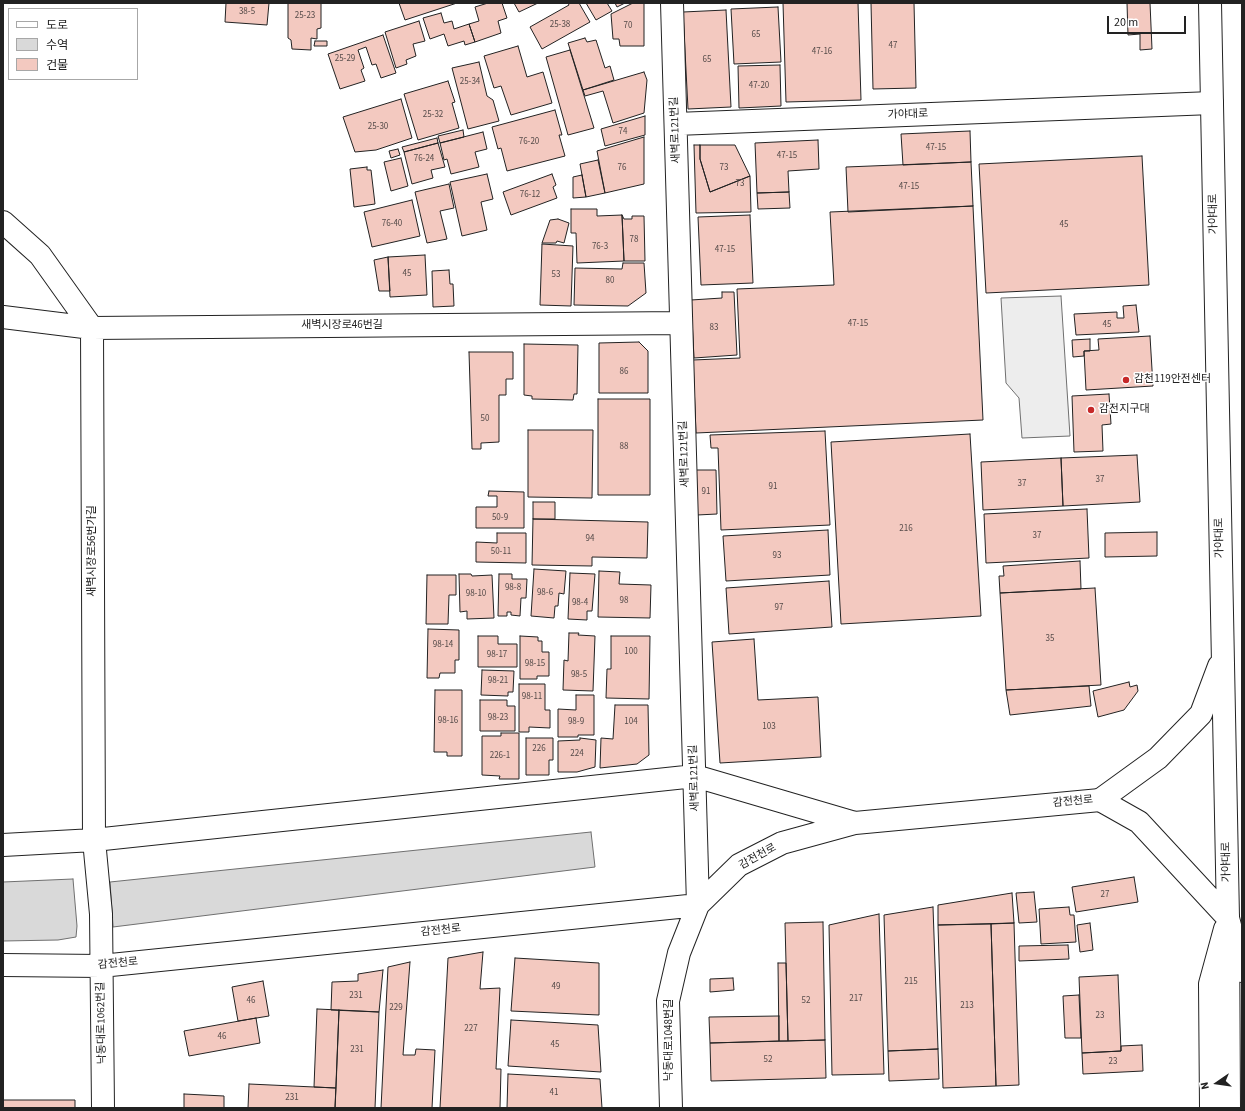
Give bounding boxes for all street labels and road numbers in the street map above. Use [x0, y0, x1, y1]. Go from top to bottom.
street label: 새벽로121번길 [668, 96, 684, 164]
street label: 가야대로 [888, 108, 928, 122]
street label: 가야대로 [1207, 194, 1221, 234]
street label: 새벽시장로46번길 [301, 319, 383, 333]
street label: 새벽로121번길 [677, 420, 693, 488]
street label: 새벽시장로56번가길 [86, 505, 100, 597]
street label: 가야대로 [1213, 518, 1227, 558]
street label: 새벽로121번길 [687, 744, 703, 812]
street label: 감전천로 [1052, 794, 1094, 810]
street label: 감전천로 [737, 841, 779, 873]
street label: 가야대로 [1220, 842, 1234, 882]
street label: 감전천로 [420, 922, 462, 940]
street label: 감전천로 [97, 956, 139, 972]
street label: 낙동대로1062번길 [95, 982, 109, 1064]
street label: 낙동대로1048번길 [663, 999, 677, 1081]

